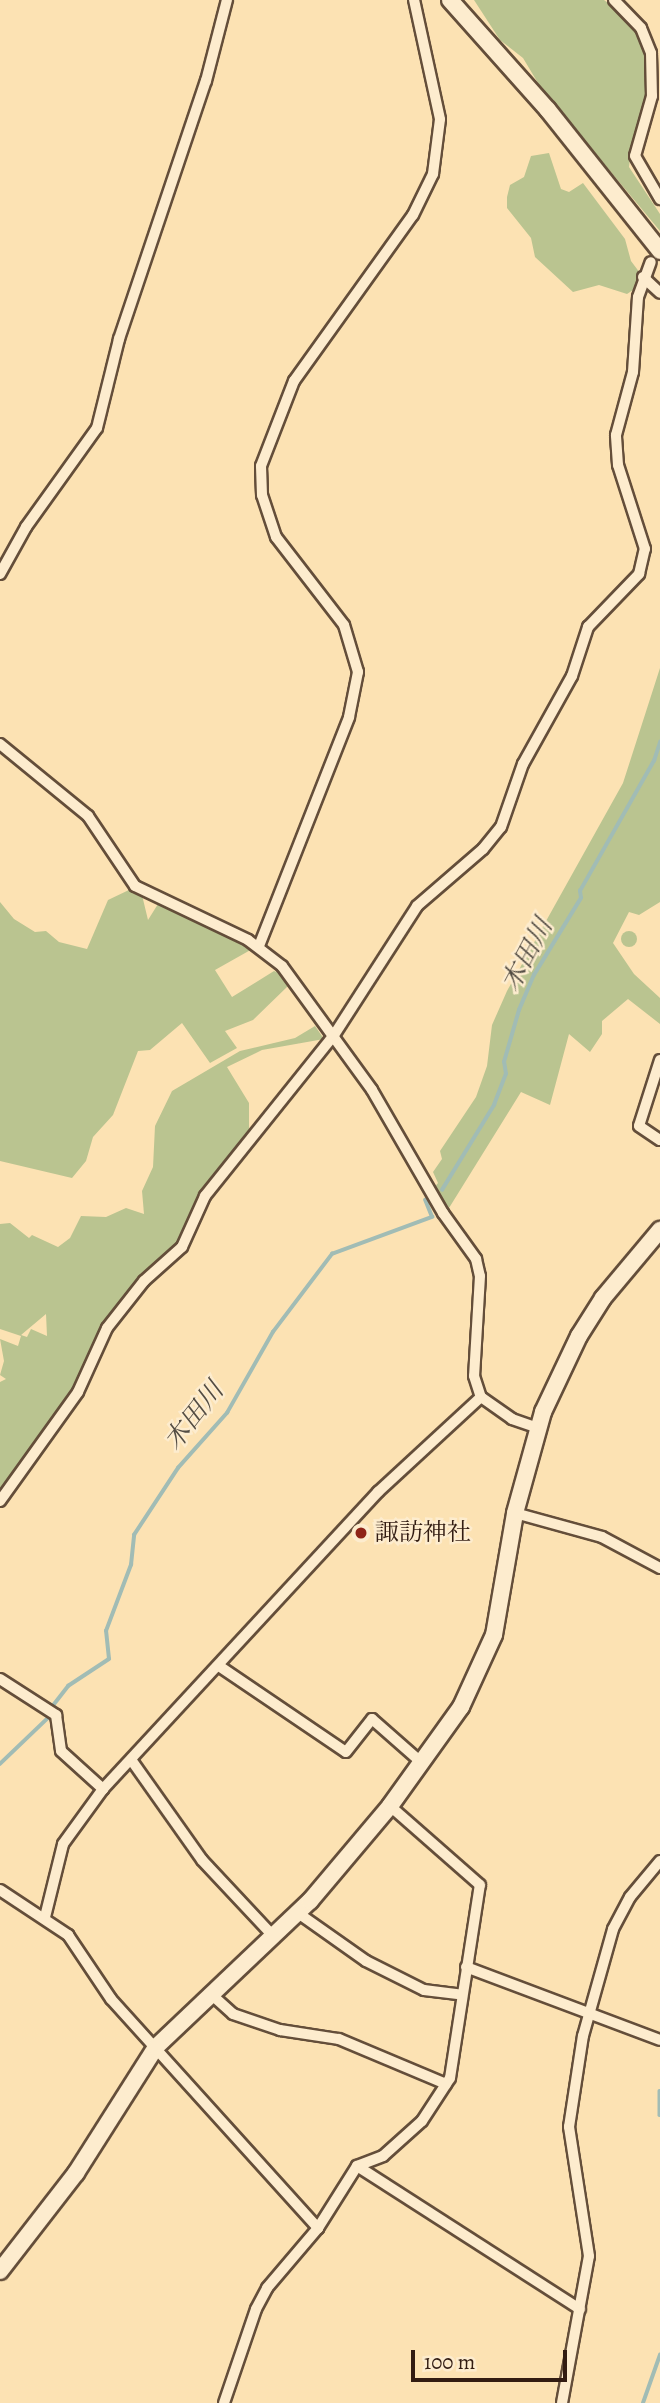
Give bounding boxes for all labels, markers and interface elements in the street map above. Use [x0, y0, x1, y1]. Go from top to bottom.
water label: 木田川 [495, 913, 559, 997]
water label: 木田川 [158, 1376, 230, 1456]
place label: 諏訪神社 [375, 1519, 471, 1547]
marker: 諏訪神社 [353, 1525, 369, 1541]
scale bar [415, 2336, 571, 2380]
text: 100 m [424, 2348, 475, 2376]

